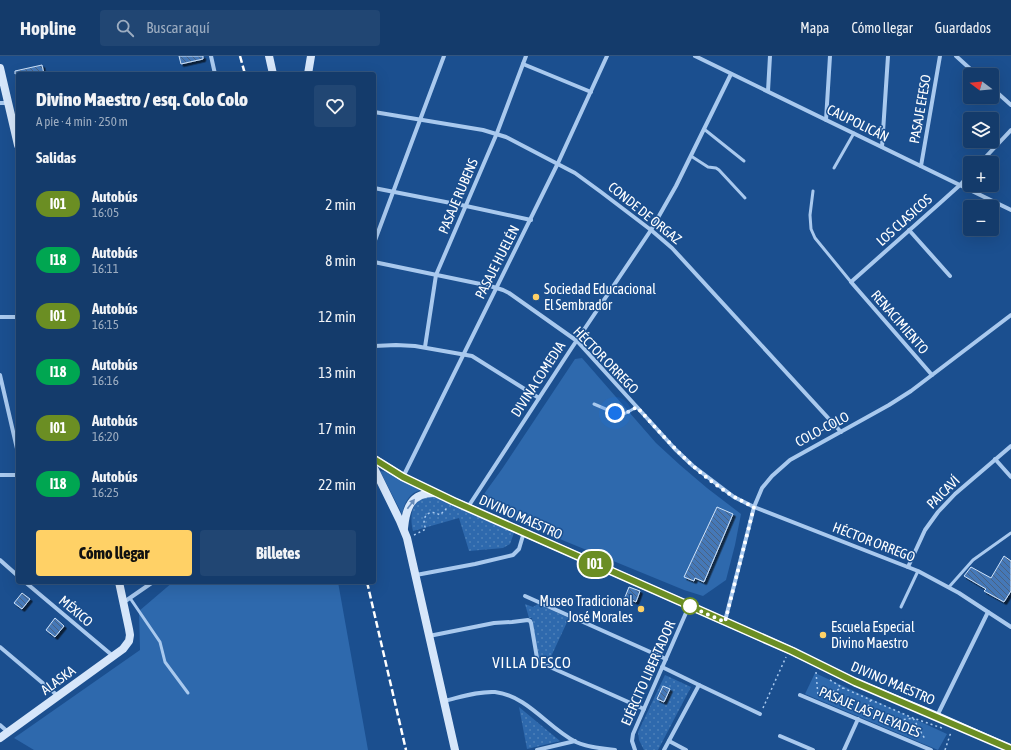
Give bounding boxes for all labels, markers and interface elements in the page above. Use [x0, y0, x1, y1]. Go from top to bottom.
search box [100, 10, 380, 46]
text: Hopline [20, 17, 76, 39]
icon: search [114, 17, 136, 39]
text: Buscar aquí [146, 19, 210, 36]
text: Mapa [800, 20, 829, 36]
text: Cómo llegar [851, 20, 913, 36]
text: Guardados [935, 20, 991, 36]
north arrow [963, 68, 999, 104]
map controls [963, 68, 999, 236]
street label: PASAJE EFESO [906, 73, 934, 145]
button: heart [314, 85, 356, 127]
text: Divino Maestro / esq. Colo Colo [36, 88, 248, 110]
street label: CAUPOLICÁN [824, 101, 892, 145]
button: layers [963, 112, 999, 148]
text: A pie · 4 min · 250 m [36, 114, 128, 129]
text: Salidas [36, 149, 76, 166]
street label: PASAJE RUBENS [435, 156, 481, 236]
button: + [963, 156, 999, 192]
street label: CONDE DE ORGAZ [605, 179, 685, 247]
text: Autobús [92, 188, 137, 205]
street label: LOS CLASICOS [873, 191, 935, 249]
text: I01 [50, 196, 66, 212]
text: 2 min [325, 196, 356, 213]
button: − [963, 200, 999, 236]
text: 16:05 [92, 205, 119, 220]
street label: PASAJE HUELÉN [472, 223, 522, 301]
text: Autobús [92, 244, 137, 261]
text: I18 [50, 252, 66, 268]
text: 8 min [325, 252, 356, 269]
text: 16:11 [92, 261, 119, 276]
place label: Sociedad Educacional El Sembrador [544, 281, 656, 313]
street label: RENACIMIENTO [868, 287, 932, 357]
marker: Sociedad Educacional El Sembrador [531, 292, 541, 302]
text: Autobús [92, 300, 137, 317]
text: I01 [50, 308, 66, 324]
text: 12 min [318, 308, 356, 325]
text: 16:15 [92, 317, 119, 332]
street label: HÉCTOR ORREGO [570, 323, 642, 397]
street label: DIVINA COMEDIA [508, 338, 568, 420]
text: Autobús [92, 356, 137, 373]
text: I18 [50, 364, 66, 380]
text: 13 min [318, 364, 356, 381]
text: 16:16 [92, 373, 119, 388]
your location [605, 403, 625, 423]
street label: COLO-COLO [792, 408, 852, 450]
text: Autobús [92, 412, 137, 429]
text: I01 [50, 420, 66, 436]
text: 17 min [318, 420, 356, 437]
text: 16:20 [92, 429, 119, 444]
text: Autobús [92, 468, 137, 485]
street label: PAICAVÍ [923, 472, 963, 512]
text: I18 [50, 476, 66, 492]
text: 22 min [318, 476, 356, 493]
text: 16:25 [92, 485, 119, 500]
street label: DIVINO MAESTRO [477, 491, 565, 543]
one-way arrow [407, 499, 416, 510]
street label: HÉCTOR ORREGO [830, 519, 918, 565]
button: Cómo llegar [36, 530, 192, 576]
button: Billetes [200, 530, 356, 576]
line badge: I01 [572, 551, 618, 577]
text: I01 [587, 556, 603, 572]
street label: MÉXICO [56, 592, 96, 630]
place label: Museo Tradicional José Morales [540, 593, 633, 625]
unlabelled marker [681, 597, 699, 615]
marker: Museo Tradicional José Morales [636, 604, 646, 614]
street label: EJÉRCITO LIBERTADOR [618, 618, 678, 728]
place label: Escuela Especial Divino Maestro [831, 619, 915, 651]
marker: Escuela Especial Divino Maestro [818, 630, 828, 640]
district label: VILLA DESCO [492, 654, 572, 671]
street label: DIVINO MAESTRO [849, 658, 937, 708]
street label: ALASKA [38, 662, 78, 698]
street label: PASAJE LAS PLEYADES [817, 683, 923, 741]

